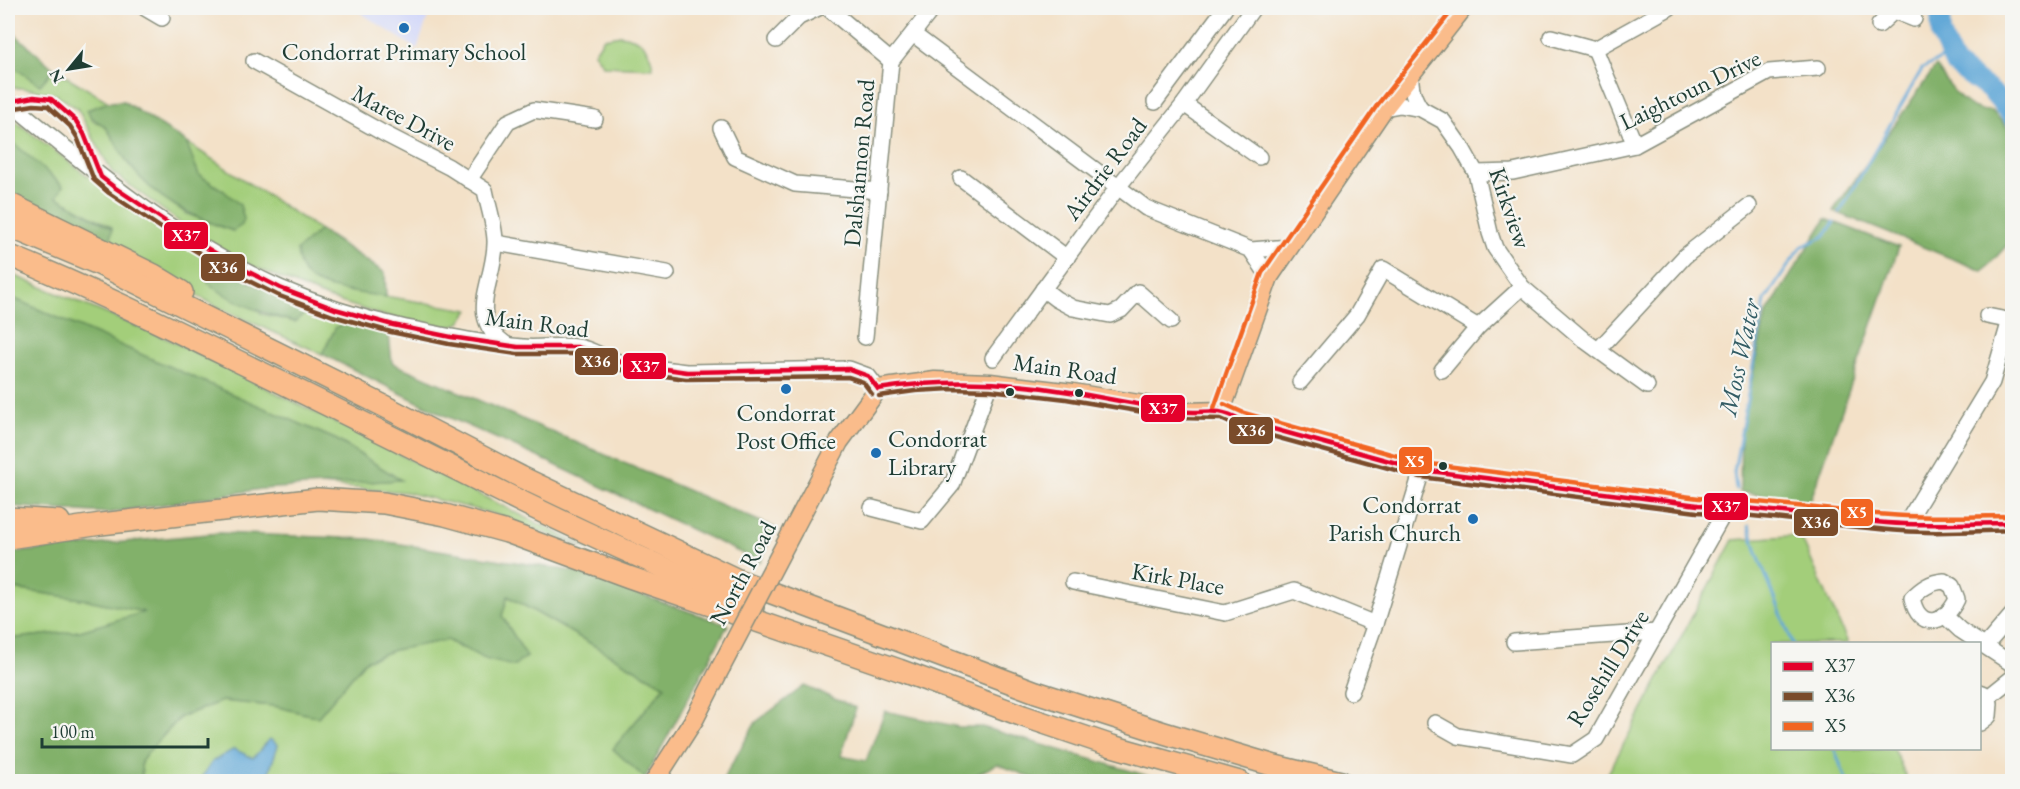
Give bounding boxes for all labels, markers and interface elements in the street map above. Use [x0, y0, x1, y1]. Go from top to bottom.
marker: Condorrat Primary School [397, 21, 411, 35]
place label: Condorrat Primary School [282, 36, 527, 67]
north arrow [39, 39, 99, 99]
street label: Laightoun Drive [1614, 42, 1765, 137]
text: N [44, 65, 69, 87]
street label: Maree Drive [347, 77, 462, 158]
street label: Dalshannon Road [836, 77, 881, 248]
street label: Airdrie Road [1055, 110, 1154, 227]
street label: Kirkview [1482, 163, 1539, 253]
line badge: X37 [163, 221, 209, 250]
text: X37 [171, 225, 201, 246]
line badge: X36 [200, 253, 246, 282]
text: X36 [208, 257, 238, 278]
water label: Moss Water [1710, 294, 1768, 420]
street label: Main Road [483, 301, 592, 344]
street label: Main Road [1011, 346, 1120, 391]
line badge: X36 [574, 347, 619, 376]
text: X36 [581, 351, 611, 372]
line badge: X37 [622, 352, 667, 380]
text: X37 [630, 356, 660, 377]
marker: Condorrat Post Office [779, 382, 793, 396]
unlabelled marker [1004, 386, 1016, 398]
unlabelled marker [1073, 387, 1085, 399]
line badge: X37 [1140, 394, 1186, 423]
place label: Condorrat Post Office [736, 397, 836, 456]
text: X37 [1148, 398, 1178, 419]
line badge: X36 [1228, 416, 1274, 445]
text: X36 [1236, 420, 1266, 441]
place label: Condorrat Library [888, 423, 987, 482]
marker: Condorrat Library [869, 446, 883, 460]
line badge: X5 [1398, 446, 1433, 475]
text: X5 [1404, 451, 1425, 472]
unlabelled marker [1437, 460, 1449, 472]
place label: Condorrat Parish Church [1328, 489, 1461, 548]
line badge: X37 [1703, 492, 1749, 521]
text: X37 [1711, 496, 1741, 517]
line badge: X5 [1840, 498, 1874, 527]
text: X5 [1846, 502, 1867, 523]
line badge: X36 [1793, 508, 1839, 537]
marker: Condorrat Parish Church [1466, 512, 1480, 526]
text: X36 [1801, 512, 1831, 533]
street label: North Road [702, 514, 783, 630]
street label: Kirk Place [1129, 555, 1227, 602]
street label: Rosehill Drive [1559, 604, 1656, 732]
legend [1771, 642, 1981, 750]
text: X37 [1824, 654, 1855, 677]
text: X36 [1824, 684, 1855, 707]
scale bar [42, 711, 208, 749]
text: X5 [1824, 714, 1846, 737]
text: 100 m [51, 720, 95, 743]

